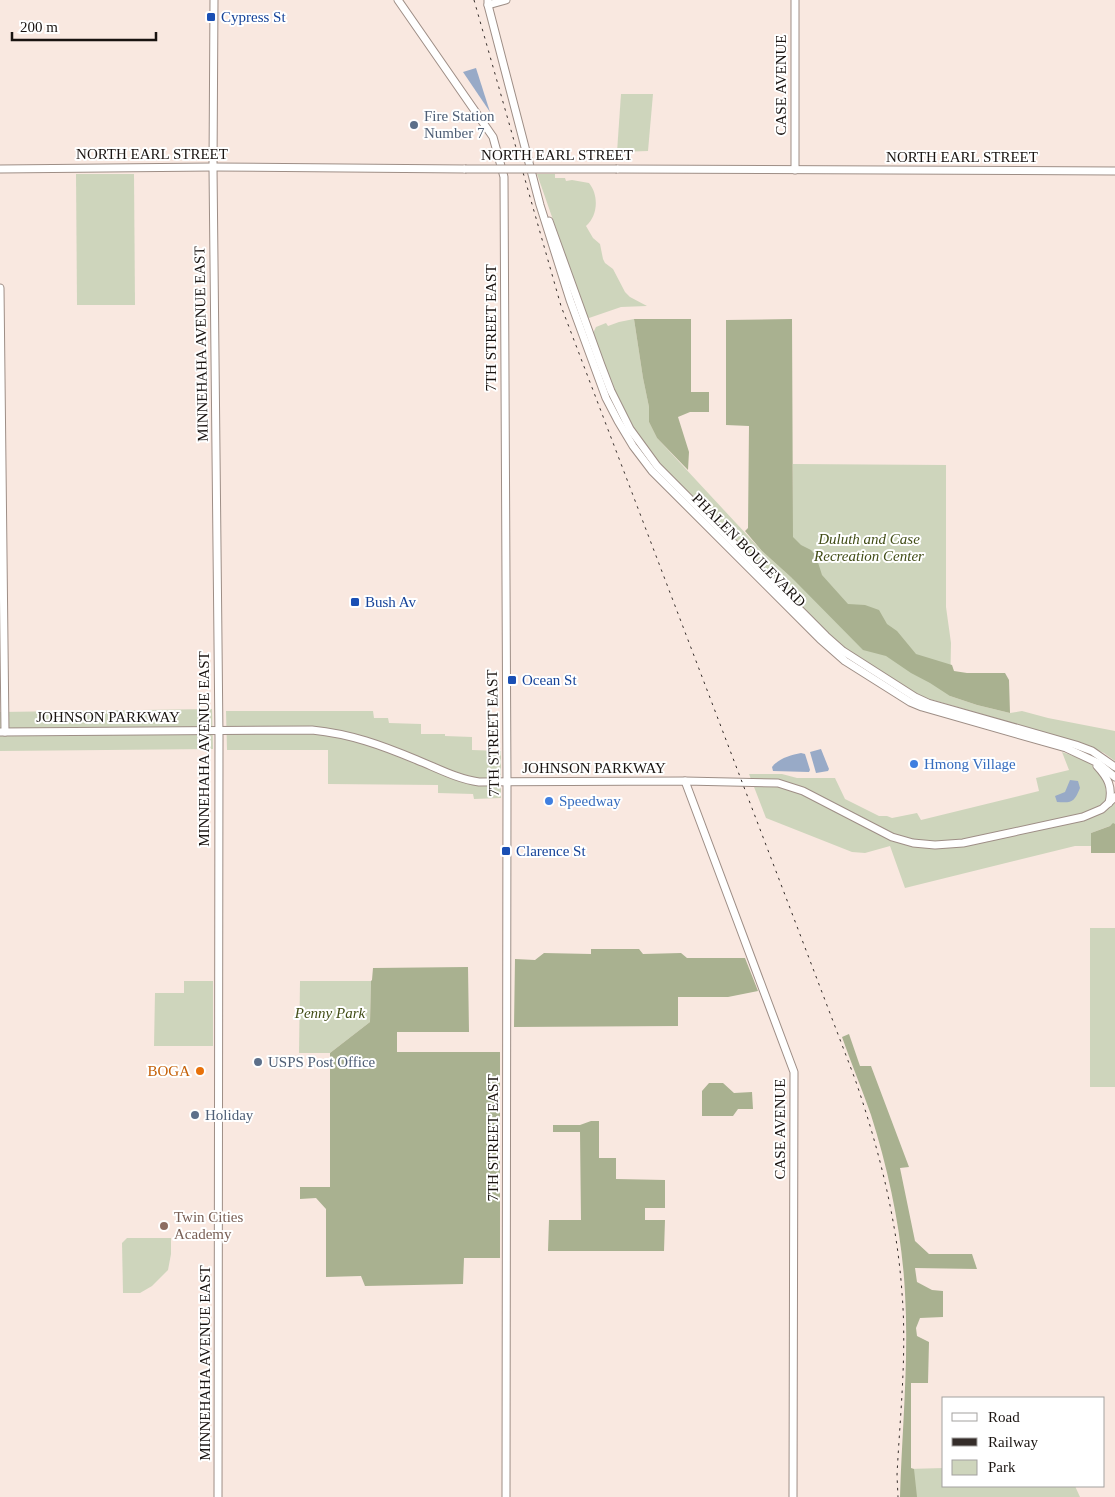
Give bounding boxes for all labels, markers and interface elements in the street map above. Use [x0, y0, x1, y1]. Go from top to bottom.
place label: Cypress St [221, 9, 286, 25]
scale bar [12, 10, 156, 42]
marker: Cypress St [205, 11, 217, 23]
text: 200 m [20, 19, 58, 35]
street label: CASE AVENUE [773, 35, 789, 136]
place label: Fire Station Number 7 [424, 108, 495, 141]
marker: Fire Station Number 7 [408, 119, 420, 131]
street label: NORTH EARL STREET [76, 146, 228, 162]
street label: NORTH EARL STREET [481, 147, 633, 163]
street label: NORTH EARL STREET [886, 149, 1038, 165]
street label: MINNEHAHA AVENUE EAST [191, 246, 211, 442]
street label: 7TH STREET EAST [483, 264, 499, 392]
street label: PHALEN BOULEVARD [689, 490, 809, 610]
park label: Duluth and Case Recreation Center [813, 531, 924, 564]
place label: Bush Av [365, 594, 416, 610]
marker: Bush Av [349, 596, 361, 608]
street label: MINNEHAHA AVENUE EAST [196, 651, 212, 847]
street label: 7TH STREET EAST [484, 669, 502, 797]
place label: Ocean St [522, 672, 577, 688]
marker: Ocean St [506, 674, 518, 686]
street label: JOHNSON PARKWAY [36, 709, 180, 725]
place label: Hmong Village [924, 756, 1016, 772]
marker: Hmong Village [908, 758, 920, 770]
street label: JOHNSON PARKWAY [522, 760, 666, 776]
place label: Speedway [559, 793, 621, 809]
marker: Speedway [543, 795, 555, 807]
place label: Clarence St [516, 843, 586, 859]
marker: Clarence St [500, 845, 512, 857]
park label: Penny Park [294, 1005, 366, 1021]
place label: USPS Post Office [268, 1054, 376, 1070]
marker: USPS Post Office [252, 1056, 264, 1068]
place label: BOGA [147, 1063, 190, 1079]
marker: BOGA [194, 1065, 206, 1077]
street label: 7TH STREET EAST [485, 1074, 501, 1202]
street label: CASE AVENUE [772, 1079, 788, 1180]
place label: Holiday [205, 1107, 254, 1123]
marker: Holiday [189, 1109, 201, 1121]
place label: Twin Cities Academy [174, 1209, 244, 1242]
marker: Twin Cities Academy [158, 1220, 170, 1232]
street label: MINNEHAHA AVENUE EAST [197, 1265, 213, 1461]
legend [942, 1397, 1105, 1487]
text: Road [988, 1409, 1020, 1425]
text: Railway [988, 1434, 1038, 1450]
text: Park [988, 1459, 1016, 1475]

